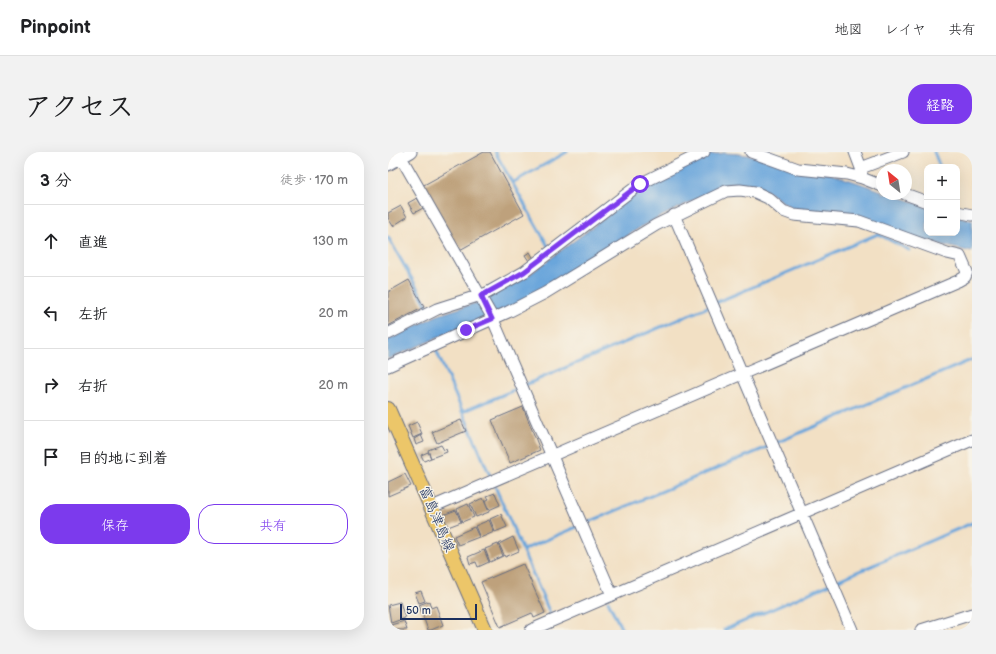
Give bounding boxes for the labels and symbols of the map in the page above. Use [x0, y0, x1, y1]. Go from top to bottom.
north arrow [876, 164, 912, 200]
route start [631, 175, 649, 193]
route end [457, 321, 475, 339]
street label: 富島津島線 [416, 483, 458, 555]
scale bar [400, 602, 477, 621]

